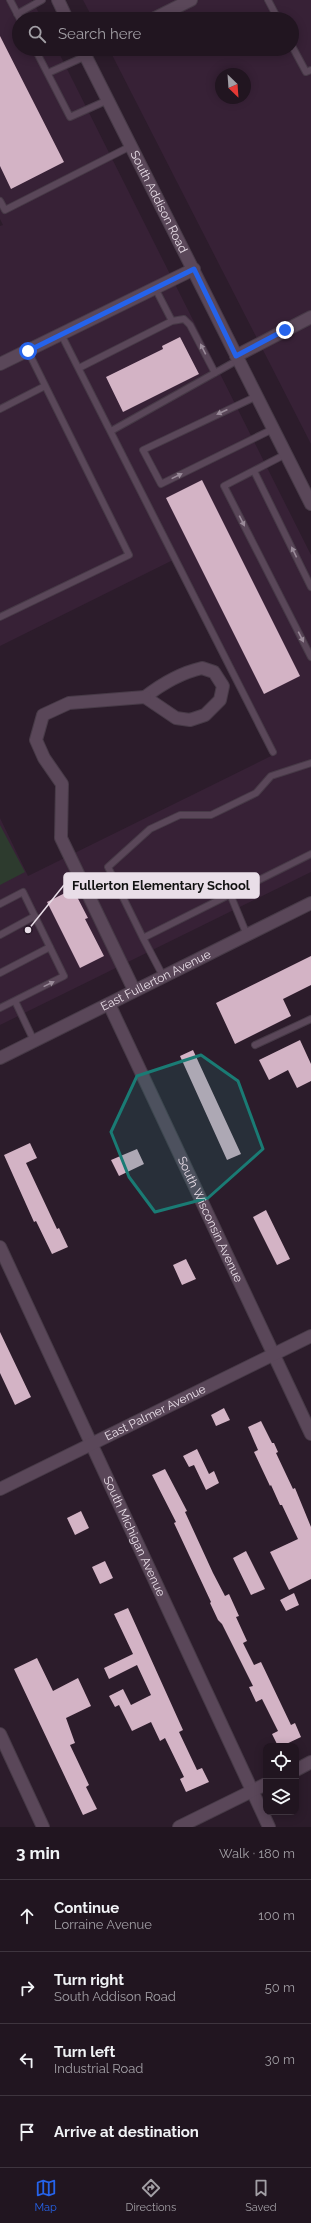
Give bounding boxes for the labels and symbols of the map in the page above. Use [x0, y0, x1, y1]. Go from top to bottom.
north arrow [215, 68, 251, 104]
street label: South Addison Road [127, 148, 190, 255]
route end [276, 321, 294, 339]
route start [19, 342, 37, 360]
one-way arrow [199, 343, 206, 355]
one-way arrow [216, 409, 227, 415]
one-way arrow [171, 473, 183, 479]
one-way arrow [239, 515, 245, 527]
one-way arrow [291, 546, 297, 557]
one-way arrow [298, 631, 304, 643]
callout: Fullerton Elementary School [64, 873, 259, 898]
text: Fullerton Elementary School [72, 878, 251, 893]
street label: East Fullerton Avenue [98, 947, 213, 1014]
one-way arrow [44, 980, 55, 987]
street label: South Wisconsin Avenue [175, 1154, 246, 1284]
street label: East Palmer Avenue [102, 1382, 208, 1443]
street label: South Michigan Avenue [100, 1474, 168, 1599]

